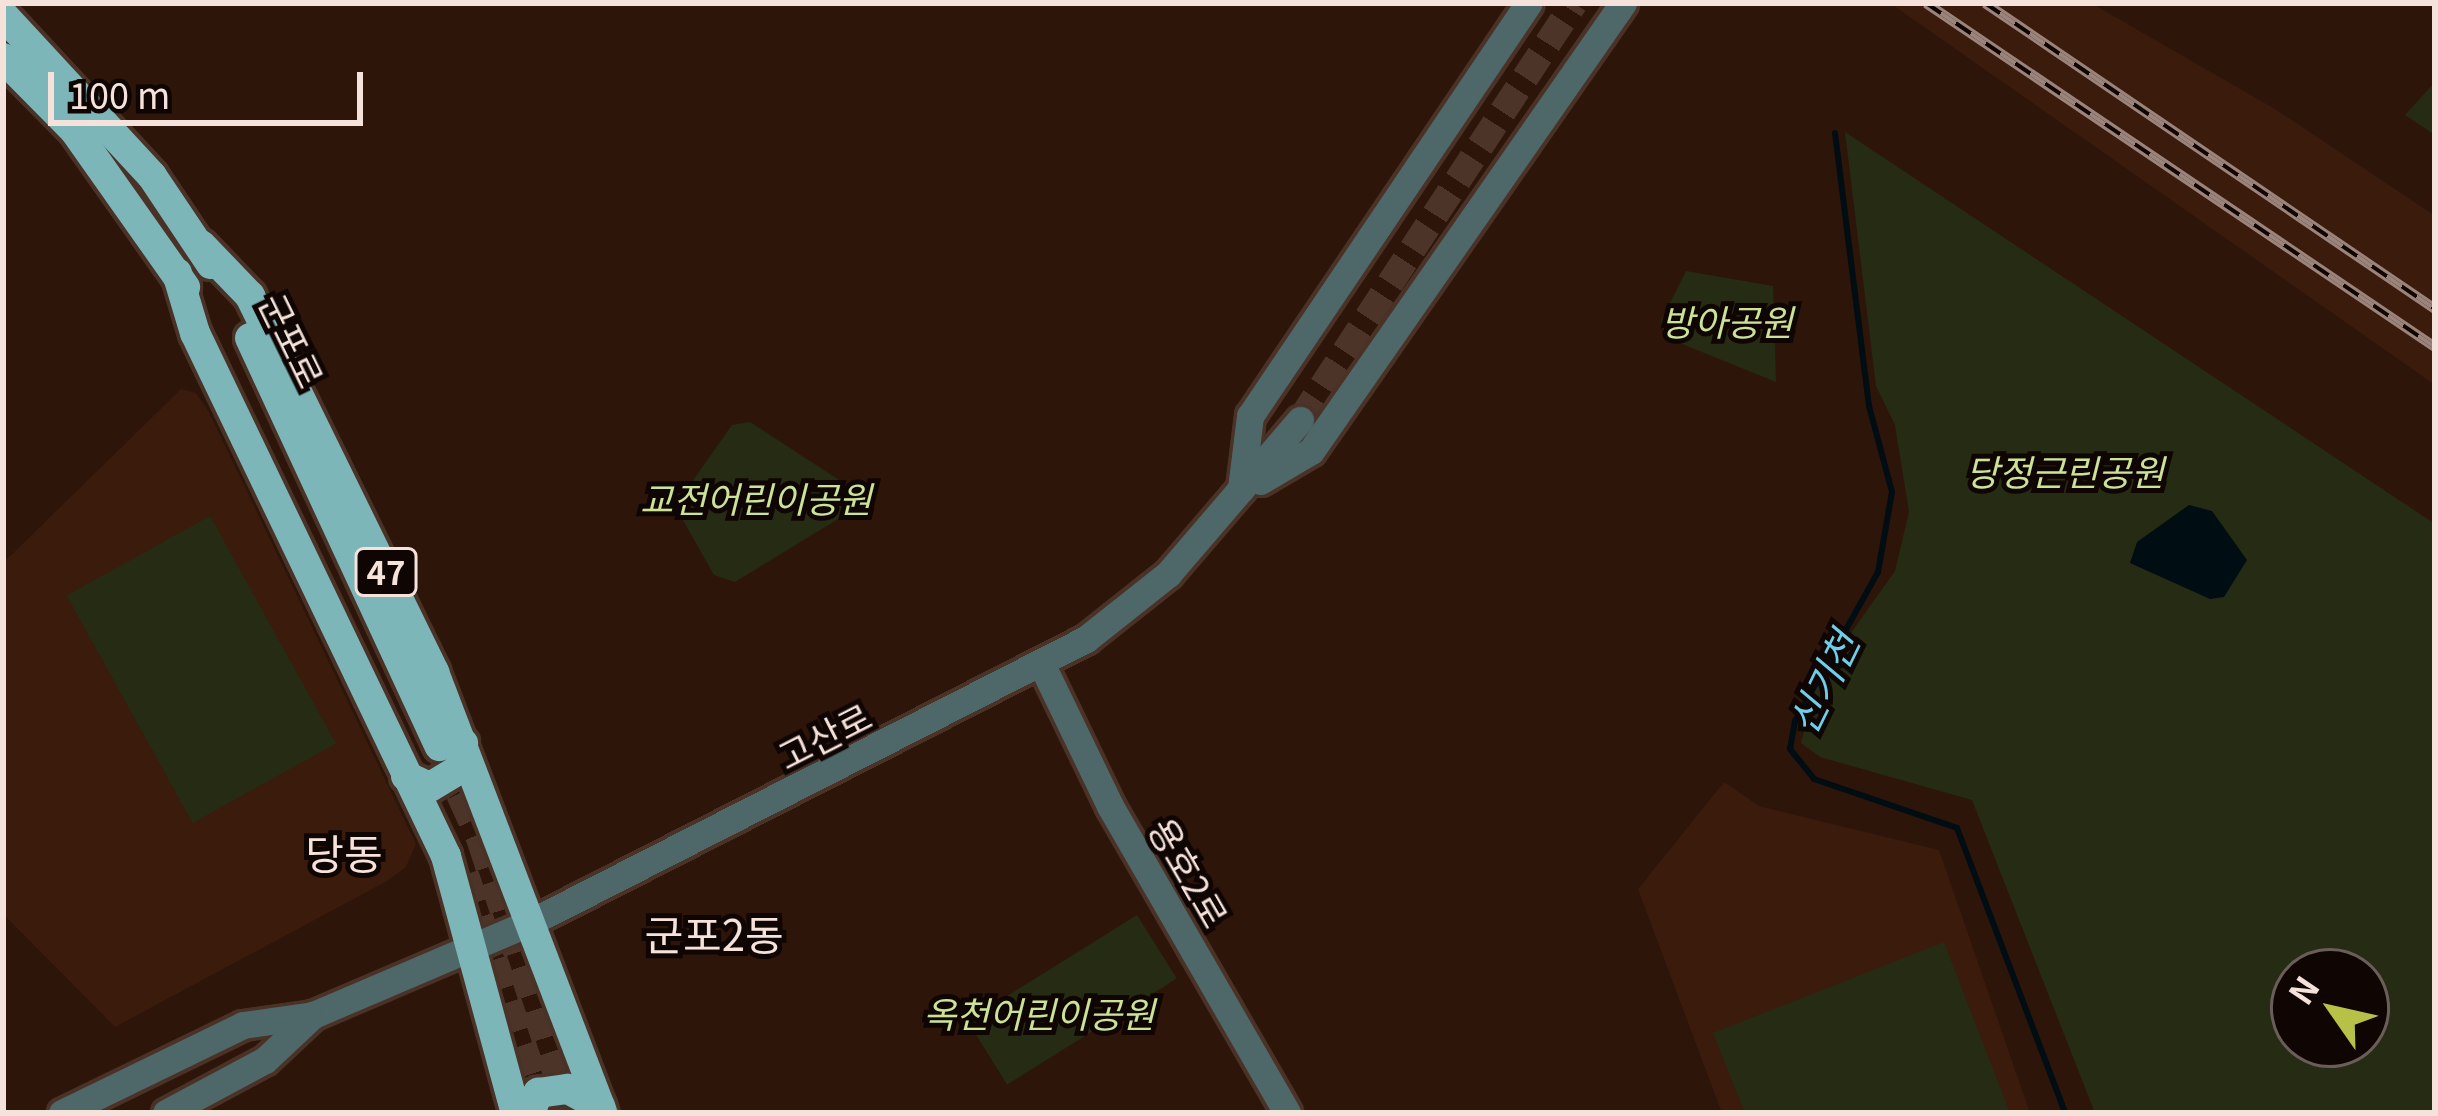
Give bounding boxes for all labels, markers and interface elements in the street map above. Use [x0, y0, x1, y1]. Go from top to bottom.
scale bar [54, 48, 369, 122]
text: 100 m [69, 67, 170, 119]
street label: 군포로 [252, 286, 334, 394]
park label: 방아공원 [1661, 299, 1793, 343]
park label: 당정근린공원 [1966, 449, 2164, 493]
park label: 교전어린이공원 [640, 476, 872, 520]
road number: 47 [353, 545, 419, 599]
water label: 신기천 [1777, 623, 1867, 741]
street label: 고산로 [770, 693, 878, 777]
street label: 용호2로 [1141, 810, 1239, 934]
district label: 당동 [305, 827, 383, 877]
district label: 군포2동 [644, 908, 784, 958]
north arrow [2270, 948, 2390, 1068]
text: N [2276, 966, 2329, 1013]
park label: 옥천어린이공원 [923, 991, 1155, 1035]

